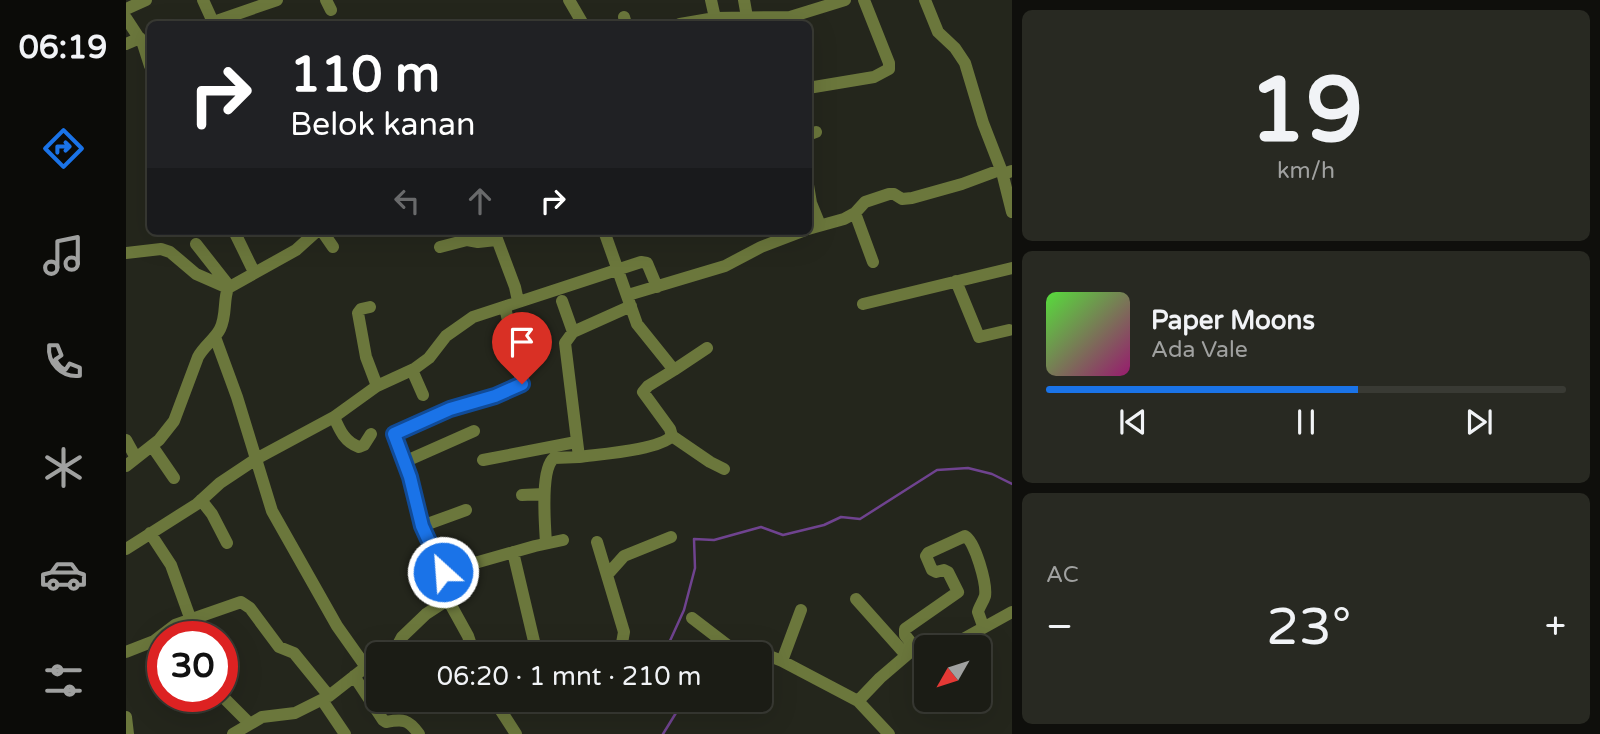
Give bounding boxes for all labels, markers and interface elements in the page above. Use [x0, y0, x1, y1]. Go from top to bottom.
text: 06:19 [19, 29, 107, 67]
text: 110 m [290, 46, 440, 105]
icon: right [175, 49, 266, 140]
text: 19 [1249, 56, 1363, 166]
text: Belok kanan [290, 106, 475, 144]
icon: directions [39, 124, 88, 173]
text: km/h [1277, 157, 1335, 185]
icon: left [388, 182, 426, 220]
icon: ahead [461, 182, 499, 220]
icon: right [534, 182, 572, 220]
icon: music [39, 231, 88, 280]
text: Paper Moons [1151, 305, 1315, 336]
pin [492, 312, 552, 384]
icon: arrive [503, 323, 541, 361]
text: Ada Vale [1151, 336, 1248, 364]
icon: phone [39, 337, 88, 386]
icon: previous [1114, 403, 1152, 441]
icon: pause [1287, 403, 1325, 441]
icon: next [1460, 403, 1498, 441]
icon: climate [39, 443, 88, 492]
position arrow [406, 535, 480, 609]
icon: car [39, 550, 88, 599]
text: AC [1046, 561, 1079, 589]
text: 23° [1266, 596, 1351, 659]
text: − [1046, 604, 1073, 650]
text: + [1545, 604, 1566, 650]
speed limit sign: 30 [147, 621, 238, 712]
north arrow [914, 635, 990, 712]
map controls [914, 635, 991, 712]
icon: filters [39, 656, 88, 705]
text: 06:20 · 1 mnt · 210 m [437, 661, 701, 692]

